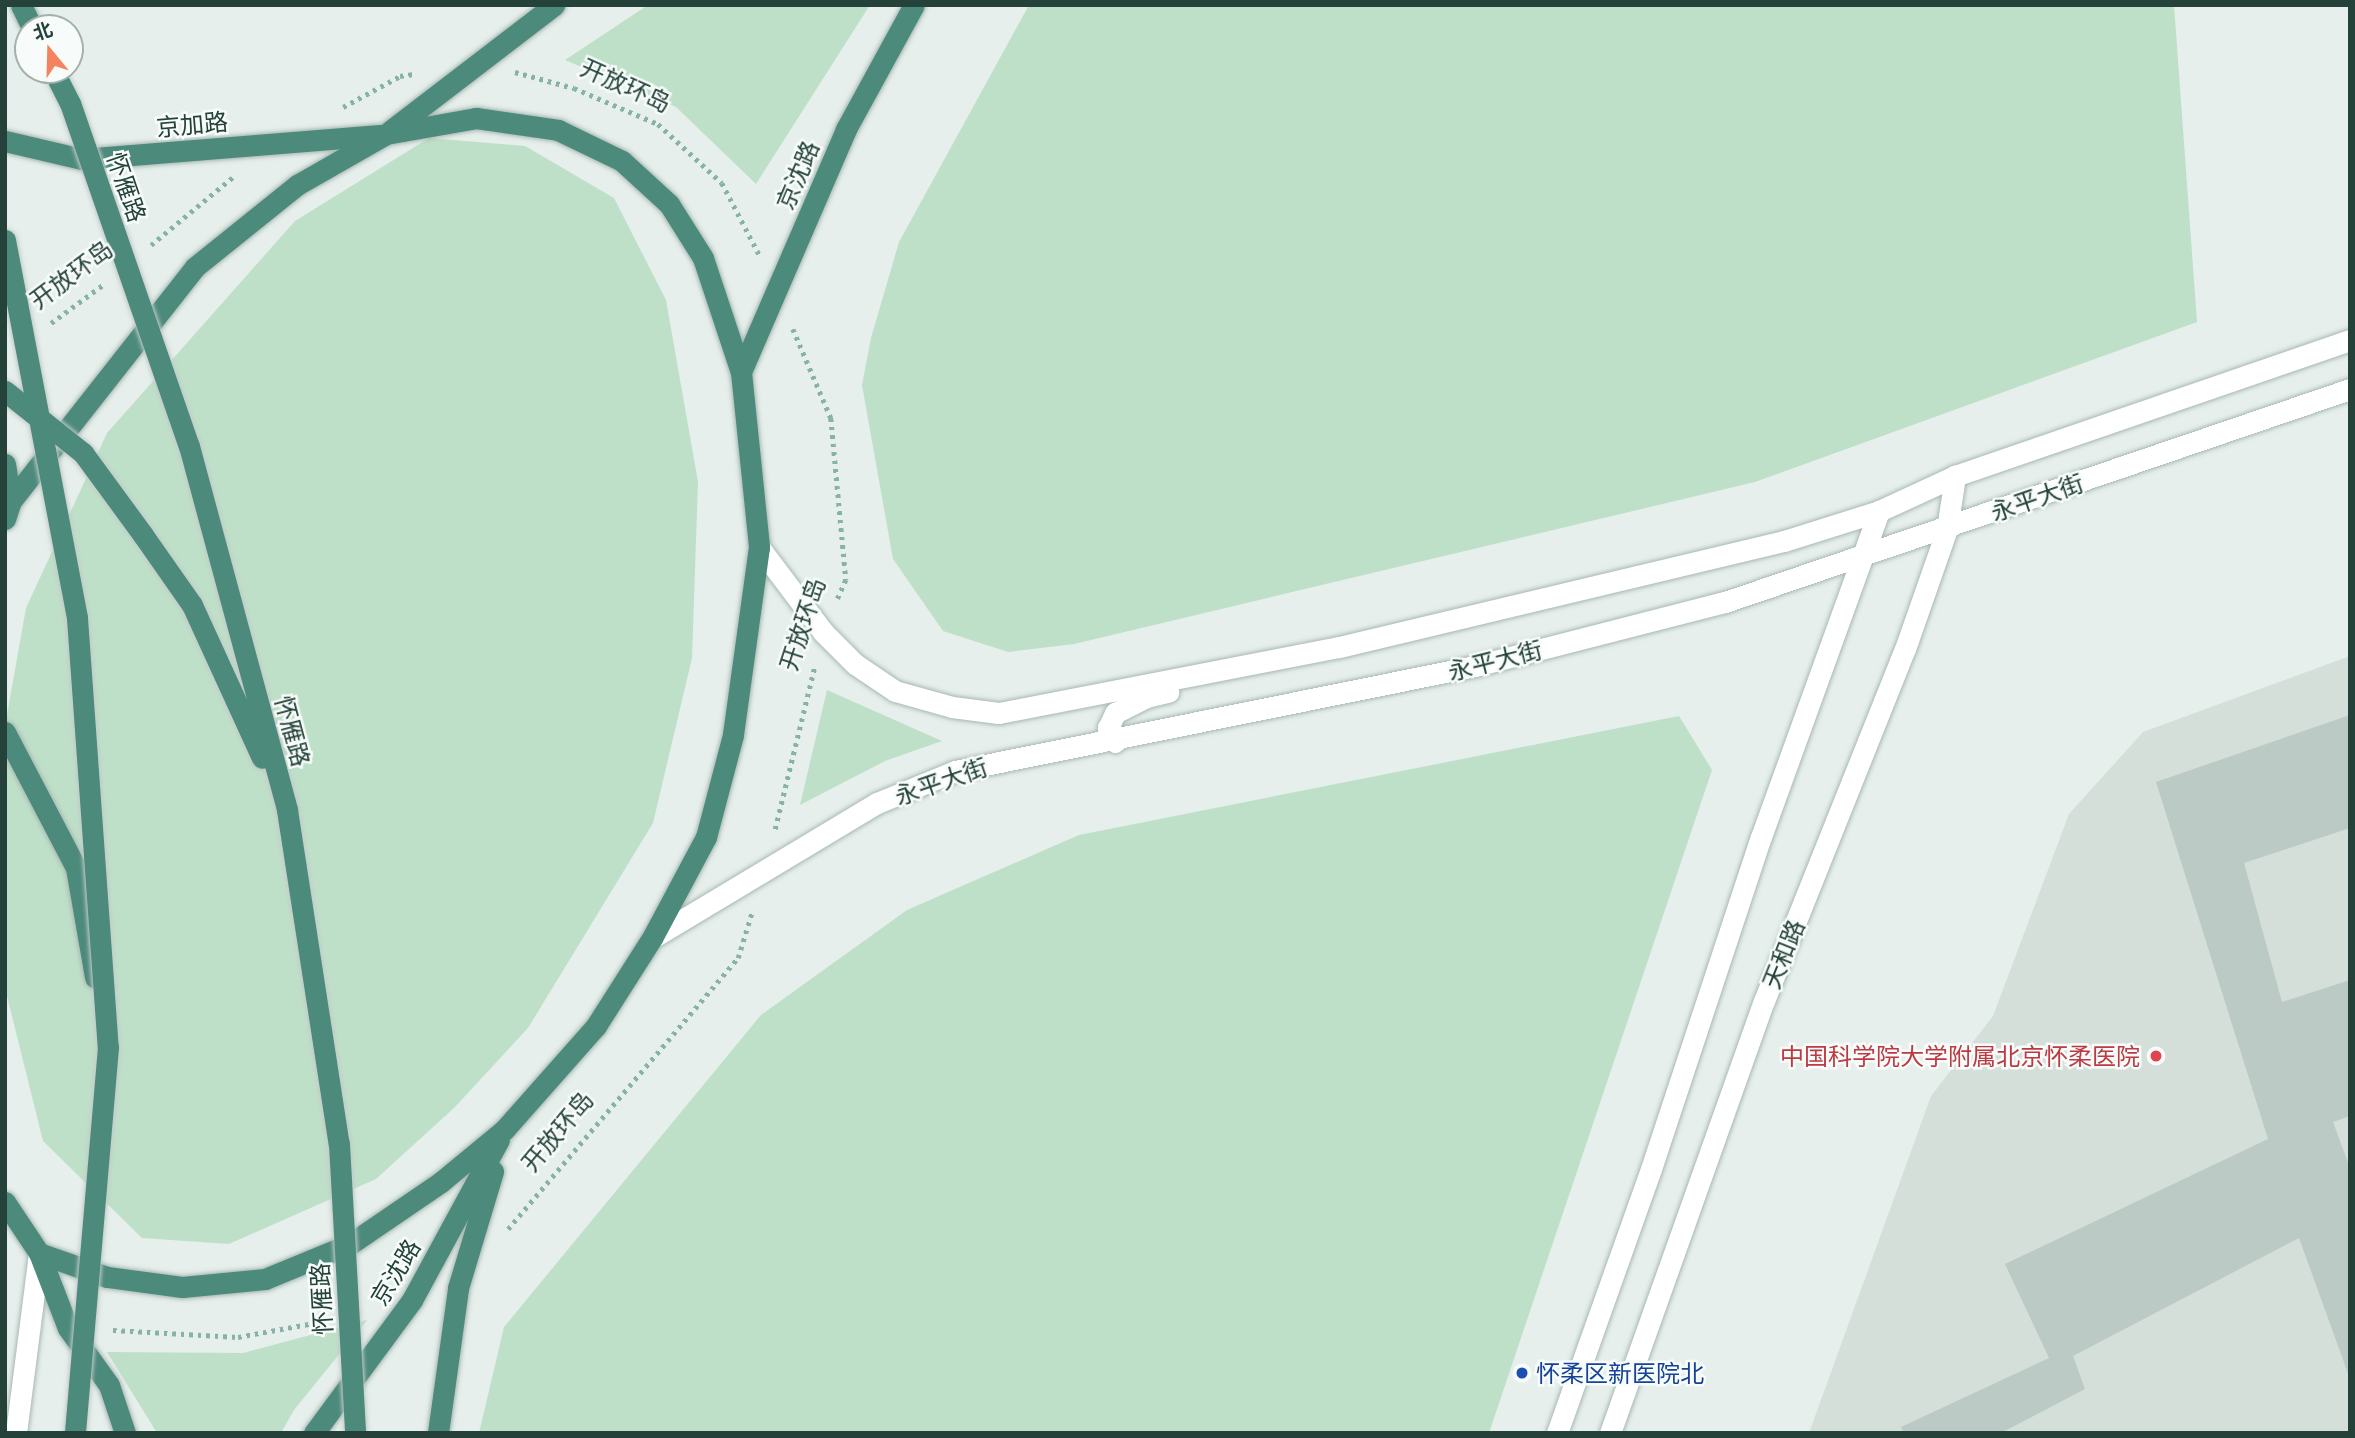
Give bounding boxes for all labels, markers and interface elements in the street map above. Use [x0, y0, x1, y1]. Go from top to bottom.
north arrow [14, 14, 84, 84]
text: 北 [30, 17, 55, 45]
street label: 开放环岛 [576, 52, 676, 118]
street label: 京加路 [155, 107, 229, 141]
street label: 京沈路 [770, 136, 824, 214]
street label: 怀雁路 [102, 148, 152, 226]
street label: 开放环岛 [24, 234, 118, 314]
street label: 永平大街 [1987, 468, 2087, 526]
street label: 开放环岛 [773, 574, 831, 674]
street label: 永平大街 [1445, 634, 1545, 686]
street label: 怀雁路 [270, 692, 316, 770]
street label: 永平大街 [891, 752, 991, 810]
street label: 天和路 [1756, 915, 1810, 993]
place label: 中国科学院大学附属北京怀柔医院 [1780, 1042, 2140, 1070]
marker: 中国科学院大学附属北京怀柔医院 [2146, 1046, 2166, 1066]
street label: 开放环岛 [515, 1085, 599, 1177]
street label: 京沈路 [364, 1234, 426, 1310]
street label: 怀雁路 [305, 1262, 337, 1336]
place label: 怀柔区新医院北 [1536, 1359, 1704, 1387]
marker: 怀柔区新医院北 [1514, 1365, 1530, 1381]

